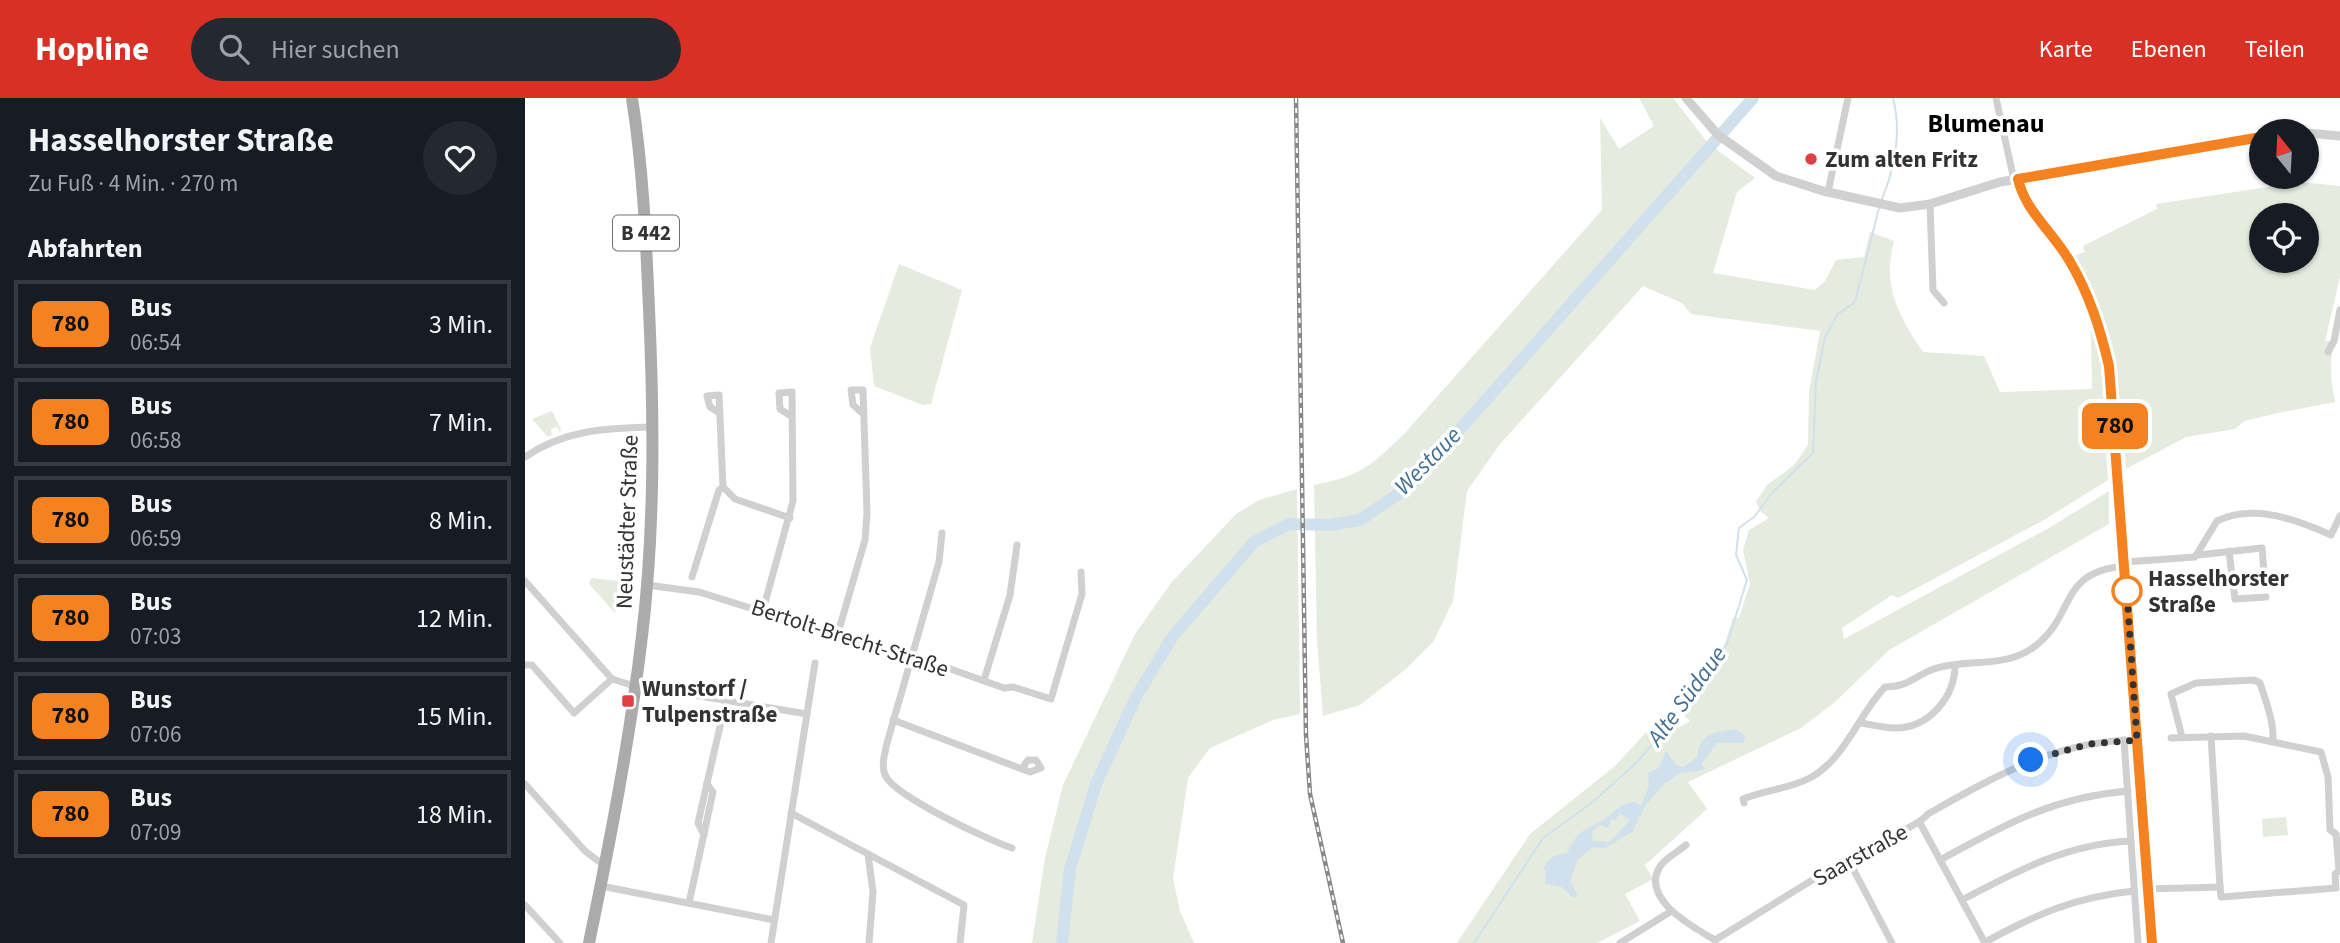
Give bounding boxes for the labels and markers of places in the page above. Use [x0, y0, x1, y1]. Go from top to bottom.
place label: Zum alten Fritz [1825, 143, 1978, 176]
marker: Zum alten Fritz [1803, 151, 1819, 167]
place label: Hasselhorster Straße [2148, 562, 2289, 621]
marker: Hasselhorster Straße [2112, 576, 2142, 606]
place label: Wunstorf / Tulpenstraße [642, 672, 777, 731]
marker: Wunstorf / Tulpenstraße [620, 693, 636, 709]

